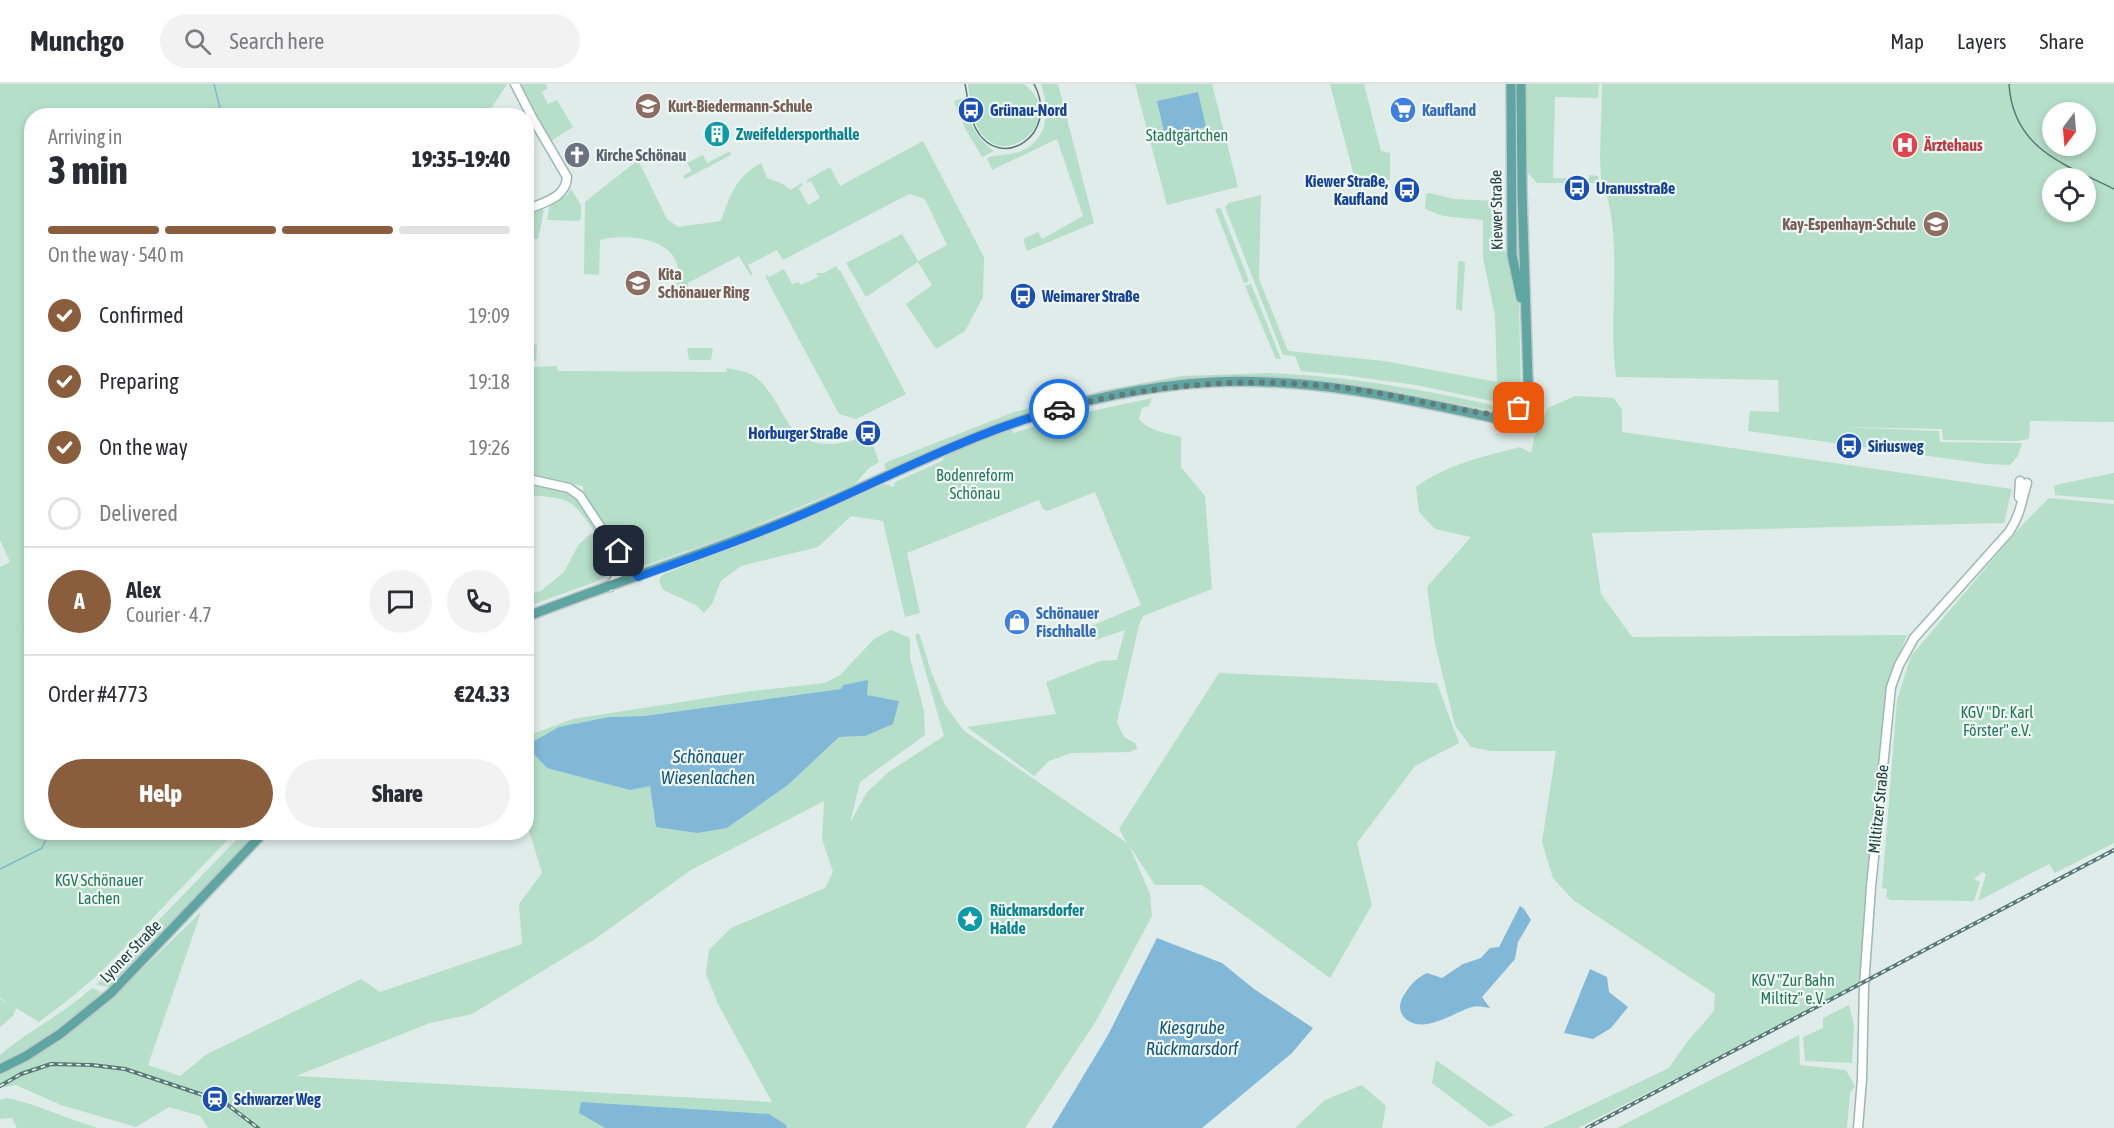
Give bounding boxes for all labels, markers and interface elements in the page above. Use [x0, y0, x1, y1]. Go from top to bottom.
search box [160, 14, 580, 68]
text: Munchgo [30, 25, 124, 57]
icon: search [181, 25, 214, 58]
text: Search here [229, 28, 324, 54]
text: Map [1890, 29, 1924, 53]
text: Layers [1957, 29, 2007, 53]
text: Share [2040, 29, 2084, 53]
school or university icon: Kurt-Biedermann-Schule [633, 91, 663, 121]
bus stop icon: Grünau-Nord [956, 95, 986, 125]
supermarket icon: Kaufland [1388, 95, 1418, 125]
place label: Kurt-Biedermann-Schule [668, 97, 813, 115]
place label: Grünau-Nord [990, 101, 1068, 119]
place label: Kaufland [1422, 101, 1477, 119]
north arrow [2042, 102, 2096, 156]
map controls [2042, 102, 2096, 222]
building icon: Zweifeldersporthalle [702, 119, 732, 149]
text: Arriving in [48, 125, 122, 148]
place label: Zweifeldersporthalle [736, 125, 860, 143]
park label: Stadtgärtchen [1146, 126, 1228, 145]
hospital icon: Ärztehaus [1890, 130, 1920, 160]
place label: Ärztehaus [1923, 136, 1983, 154]
church icon: Kirche Schönau [562, 140, 592, 170]
text: 19:35–19:40 [412, 146, 510, 172]
place label: Kirche Schönau [596, 146, 686, 164]
text: 3 min [48, 148, 128, 192]
button: locate [2042, 168, 2096, 222]
street label: Kiewer Straße [1486, 170, 1506, 250]
place label: Kiewer Straße, Kaufland [1305, 172, 1388, 208]
bus stop icon: Uranusstraße [1562, 173, 1592, 203]
bus stop icon: Kiewer Straße, Kaufland [1392, 175, 1422, 205]
place label: Uranusstraße [1596, 179, 1675, 197]
school or university icon: Kay-Espenhayn-Schule [1921, 209, 1951, 239]
place label: Kay-Espenhayn-Schule [1782, 215, 1916, 233]
text: On the way · 540 m [48, 243, 184, 266]
place label: Kita Schönauer Ring [658, 265, 749, 301]
school or university icon: Kita Schönauer Ring [623, 268, 653, 298]
bus stop icon: Weimarer Straße [1008, 281, 1038, 311]
place label: Weimarer Straße [1041, 287, 1140, 305]
icon: check [48, 299, 81, 332]
text: Confirmed [99, 302, 184, 328]
text: 19:09 [468, 304, 510, 327]
icon: check [48, 365, 81, 398]
text: Preparing [99, 368, 179, 394]
text: 19:18 [469, 370, 510, 393]
courier [1029, 379, 1089, 439]
pin [1493, 382, 1544, 433]
icon: bag [1502, 391, 1535, 424]
icon: car [1043, 393, 1076, 426]
bus stop icon: Horburger Straße [853, 418, 883, 448]
place label: Horburger Straße [748, 424, 848, 442]
icon: check [48, 431, 81, 464]
bus stop icon: Siriusweg [1834, 431, 1864, 461]
text: On the way [99, 434, 188, 460]
text: 19:26 [469, 436, 510, 459]
place label: Siriusweg [1868, 437, 1924, 455]
park label: Bodenreform Schönau [936, 466, 1014, 502]
text: Delivered [99, 500, 178, 526]
pin [593, 525, 644, 576]
icon: home [602, 534, 635, 567]
button: chat [369, 570, 432, 633]
button: phone [447, 570, 510, 633]
text: Alex [126, 577, 161, 603]
text: A [74, 588, 85, 614]
text: Courier · 4.7 [126, 603, 212, 626]
place label: Schönauer Fischhalle [1036, 604, 1099, 640]
shop icon: Schönauer Fischhalle [1002, 607, 1032, 637]
text: Order #4773 [48, 681, 148, 707]
text: €24.33 [455, 681, 510, 707]
park label: KGV "Dr. Karl Förster" e.V. [1960, 703, 2034, 739]
water label: Schönauer Wiesenlachen [661, 746, 755, 788]
button: Help [48, 759, 273, 828]
button: Share [285, 759, 510, 828]
street label: Miltitzer Straße [1864, 764, 1892, 854]
park label: KGV Schönauer Lachen [55, 871, 144, 907]
place label: Rückmarsdorfer Halde [990, 901, 1084, 937]
place icon: Rückmarsdorfer Halde [955, 904, 985, 934]
street label: Lyoner Straße [96, 916, 165, 987]
park label: KGV "Zur Bahn Miltitz" e.V. [1751, 971, 1835, 1007]
water label: Kiesgrube Rückmarsdorf [1146, 1017, 1239, 1059]
station icon: Schwarzer Weg [200, 1084, 230, 1114]
place label: Schwarzer Weg [234, 1090, 321, 1108]

